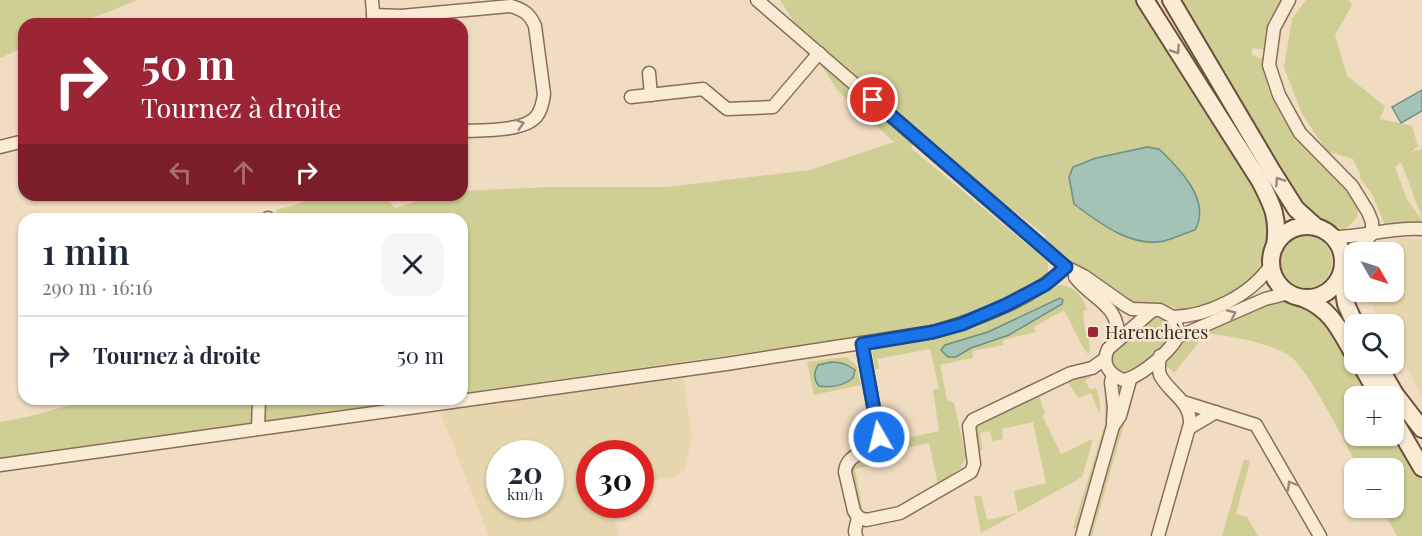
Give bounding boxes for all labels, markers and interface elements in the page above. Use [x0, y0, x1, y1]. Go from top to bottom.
text: 50 m [141, 35, 235, 91]
icon: right [42, 42, 120, 120]
one-way arrow [1168, 44, 1180, 54]
pin [847, 74, 898, 125]
icon: arrive [856, 83, 889, 116]
text: Tournez à droite [141, 89, 341, 125]
one-way arrow [514, 119, 525, 131]
icon: left [164, 156, 197, 189]
icon: ahead [227, 156, 260, 189]
icon: right [290, 156, 323, 189]
one-way arrow [1274, 177, 1286, 187]
text: 1 min [42, 226, 130, 274]
button: close [381, 233, 444, 296]
north arrow [1344, 242, 1404, 302]
map controls [1344, 242, 1404, 518]
text: 290 m · 16:16 [42, 273, 153, 300]
one-way arrow [1225, 309, 1236, 321]
button: search [1344, 314, 1404, 374]
place label: Harenchères [1105, 320, 1208, 344]
marker: Harenchères [1086, 325, 1100, 339]
icon: right [42, 339, 75, 372]
text: Tournez à droite [93, 340, 261, 370]
text: 50 m [397, 340, 444, 370]
button: + [1344, 386, 1404, 446]
position arrow [847, 405, 911, 469]
speed limit sign: 30 [576, 440, 654, 518]
text: 20 [507, 452, 543, 492]
button: − [1344, 458, 1404, 518]
one-way arrow [1287, 481, 1298, 491]
text: km/h [507, 484, 543, 504]

